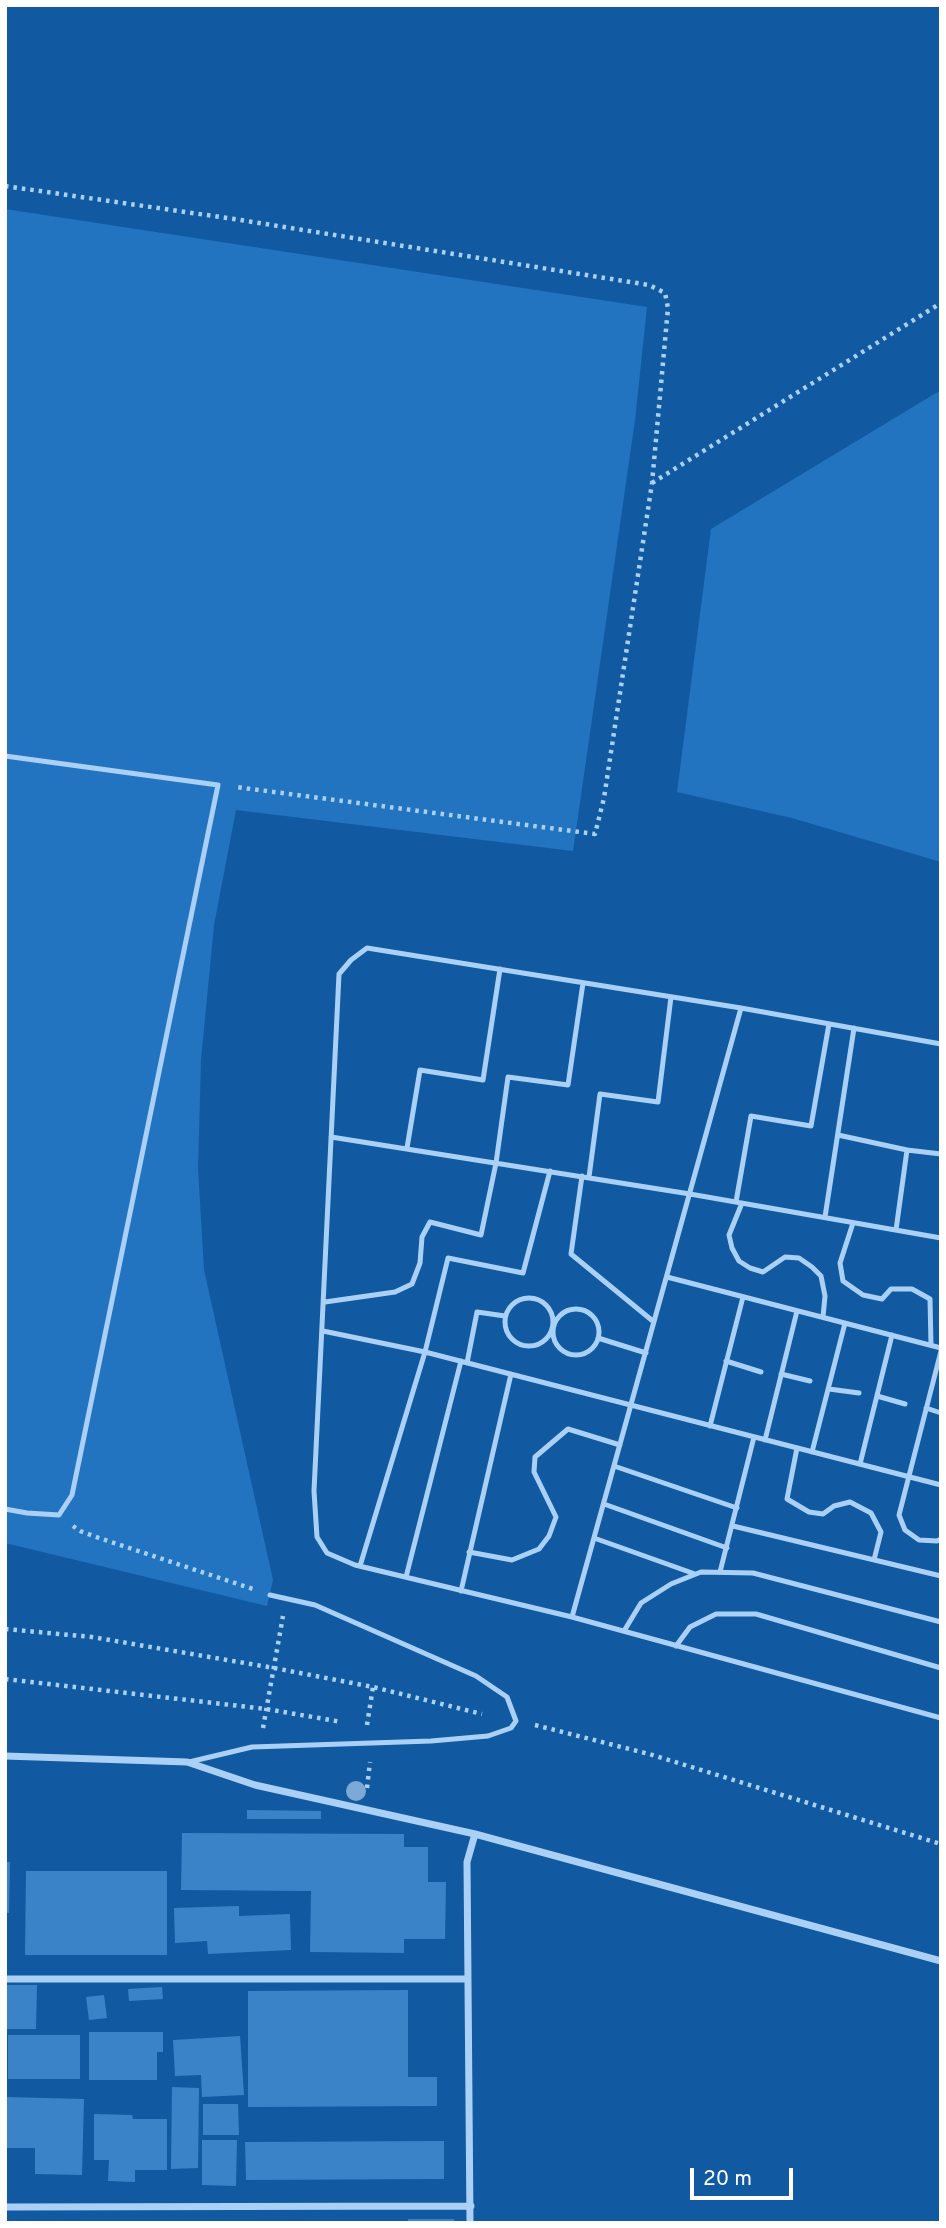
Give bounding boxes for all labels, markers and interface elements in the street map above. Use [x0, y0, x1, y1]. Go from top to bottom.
scale bar [694, 2154, 797, 2198]
text: 20 m [703, 2166, 752, 2193]

